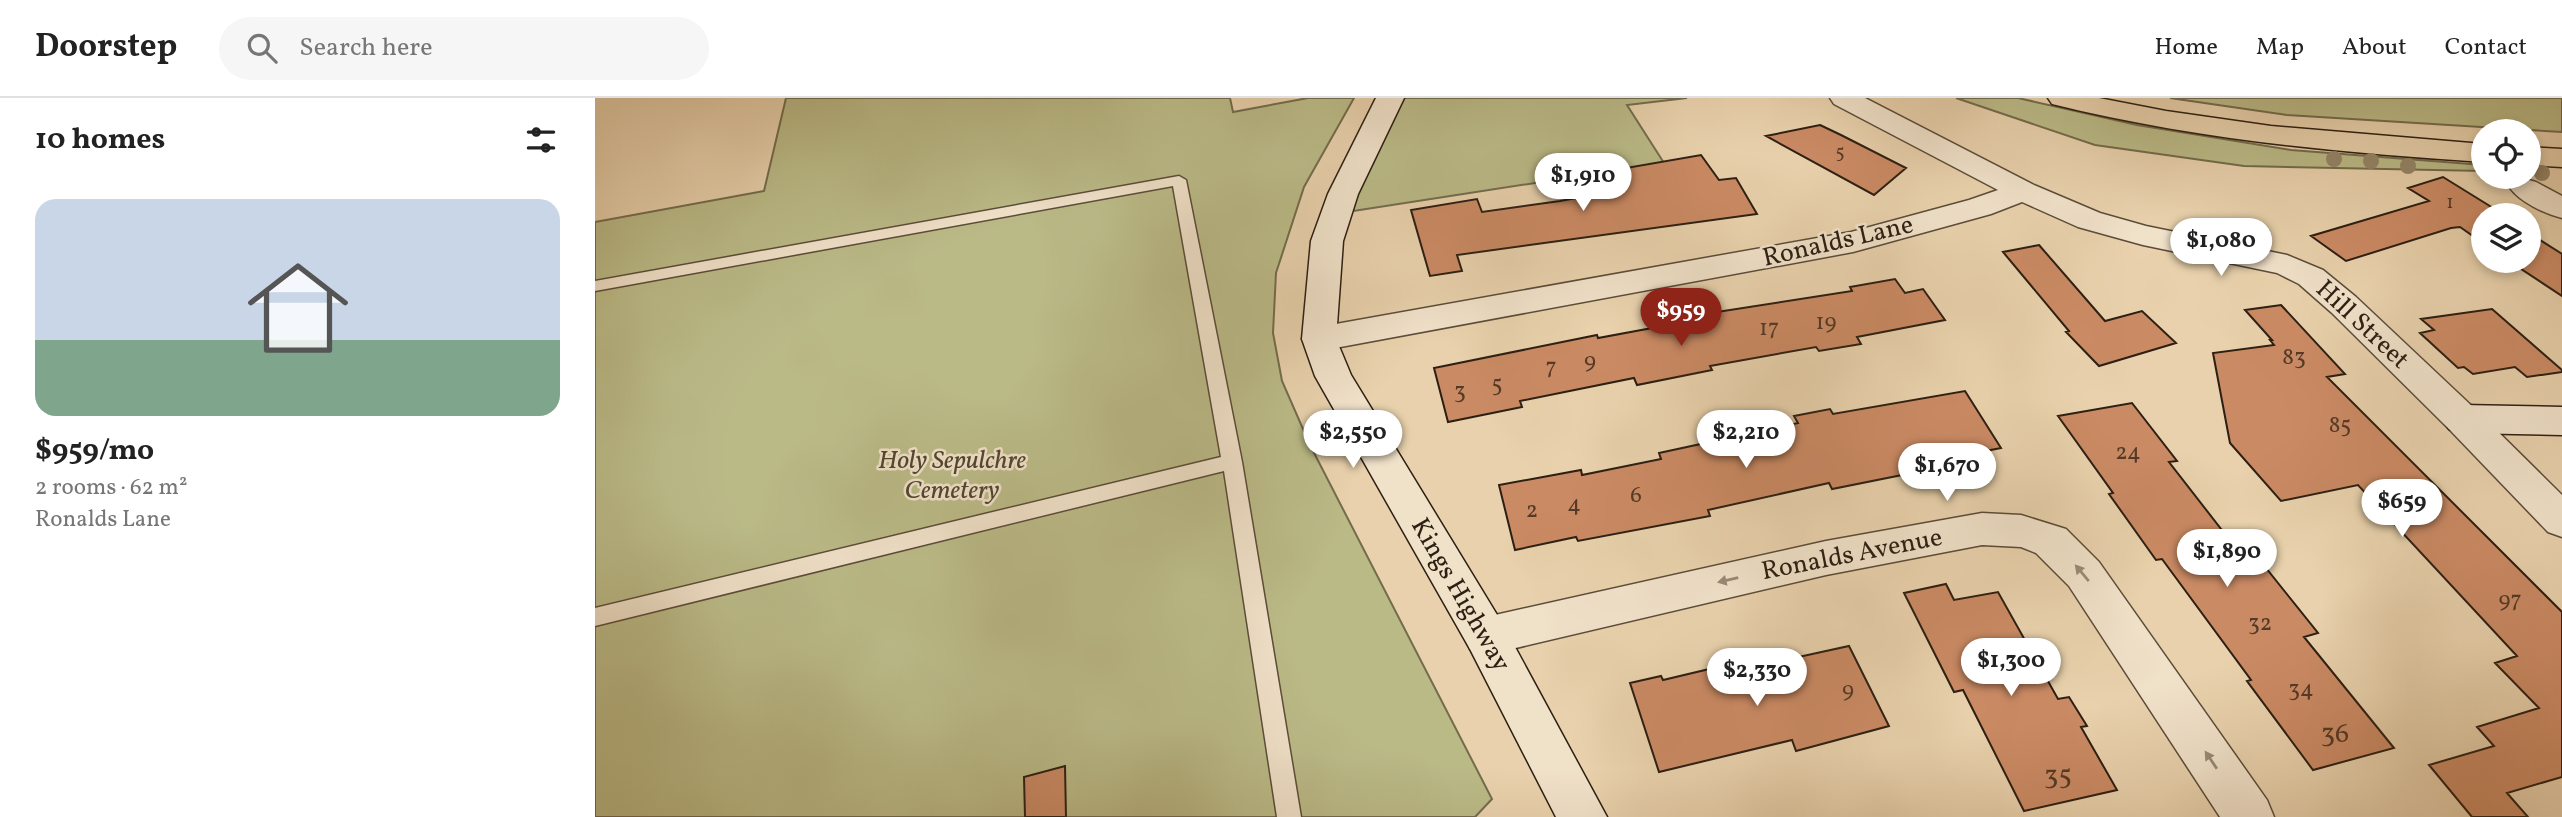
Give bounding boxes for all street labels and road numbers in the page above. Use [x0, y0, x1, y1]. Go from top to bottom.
street label: Ronalds Lane [1759, 207, 1917, 277]
street label: Hill Street [2307, 272, 2417, 378]
street label: Kings Highway [1401, 511, 1519, 679]
street label: Ronalds Avenue [1759, 520, 1945, 590]

